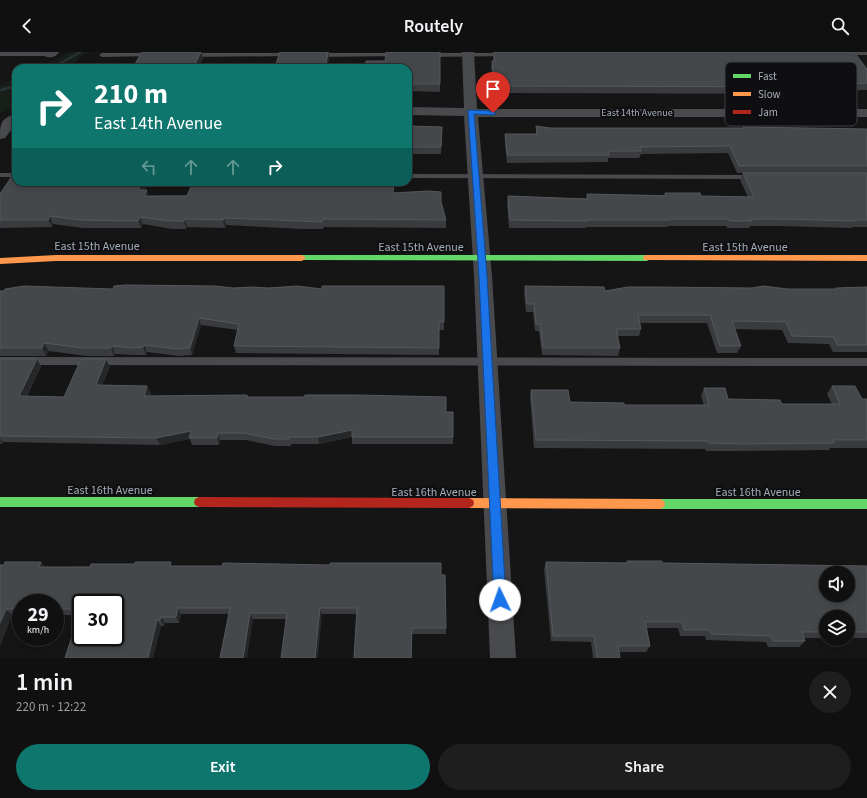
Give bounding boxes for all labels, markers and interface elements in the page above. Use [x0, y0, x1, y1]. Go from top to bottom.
text: Routely [404, 14, 463, 39]
icon: back [16, 15, 38, 37]
icon: search [829, 15, 851, 37]
legend [725, 62, 857, 126]
text: Fast [758, 69, 777, 84]
pin [476, 72, 510, 113]
text: 210 m [94, 74, 168, 114]
icon: arrive [482, 78, 504, 100]
icon: right [28, 80, 80, 132]
text: Slow [758, 87, 781, 102]
text: Jam [758, 105, 778, 120]
street label: East 14th Avenue [601, 106, 673, 120]
text: East 14th Avenue [94, 111, 222, 136]
icon: left [138, 156, 160, 178]
icon: ahead [180, 156, 202, 178]
icon: ahead [222, 156, 244, 178]
icon: right [264, 156, 286, 178]
street label: East 15th Avenue [54, 238, 140, 255]
street label: East 15th Avenue [378, 239, 464, 256]
street label: East 15th Avenue [702, 239, 788, 256]
street label: East 16th Avenue [67, 482, 153, 499]
street label: East 16th Avenue [391, 484, 477, 501]
street label: East 16th Avenue [715, 484, 801, 501]
map controls [819, 566, 855, 646]
button: sound [819, 566, 855, 602]
position arrow [479, 579, 521, 621]
speed limit sign: 30 [72, 594, 124, 646]
text: 29 [27, 601, 49, 629]
button: layers [819, 610, 855, 646]
text: km/h [27, 623, 49, 637]
text: 1 min [16, 665, 73, 700]
button: close [809, 671, 851, 713]
text: 220 m · 12:22 [16, 698, 86, 716]
button: Exit [16, 744, 430, 790]
button: Share [438, 744, 851, 790]

